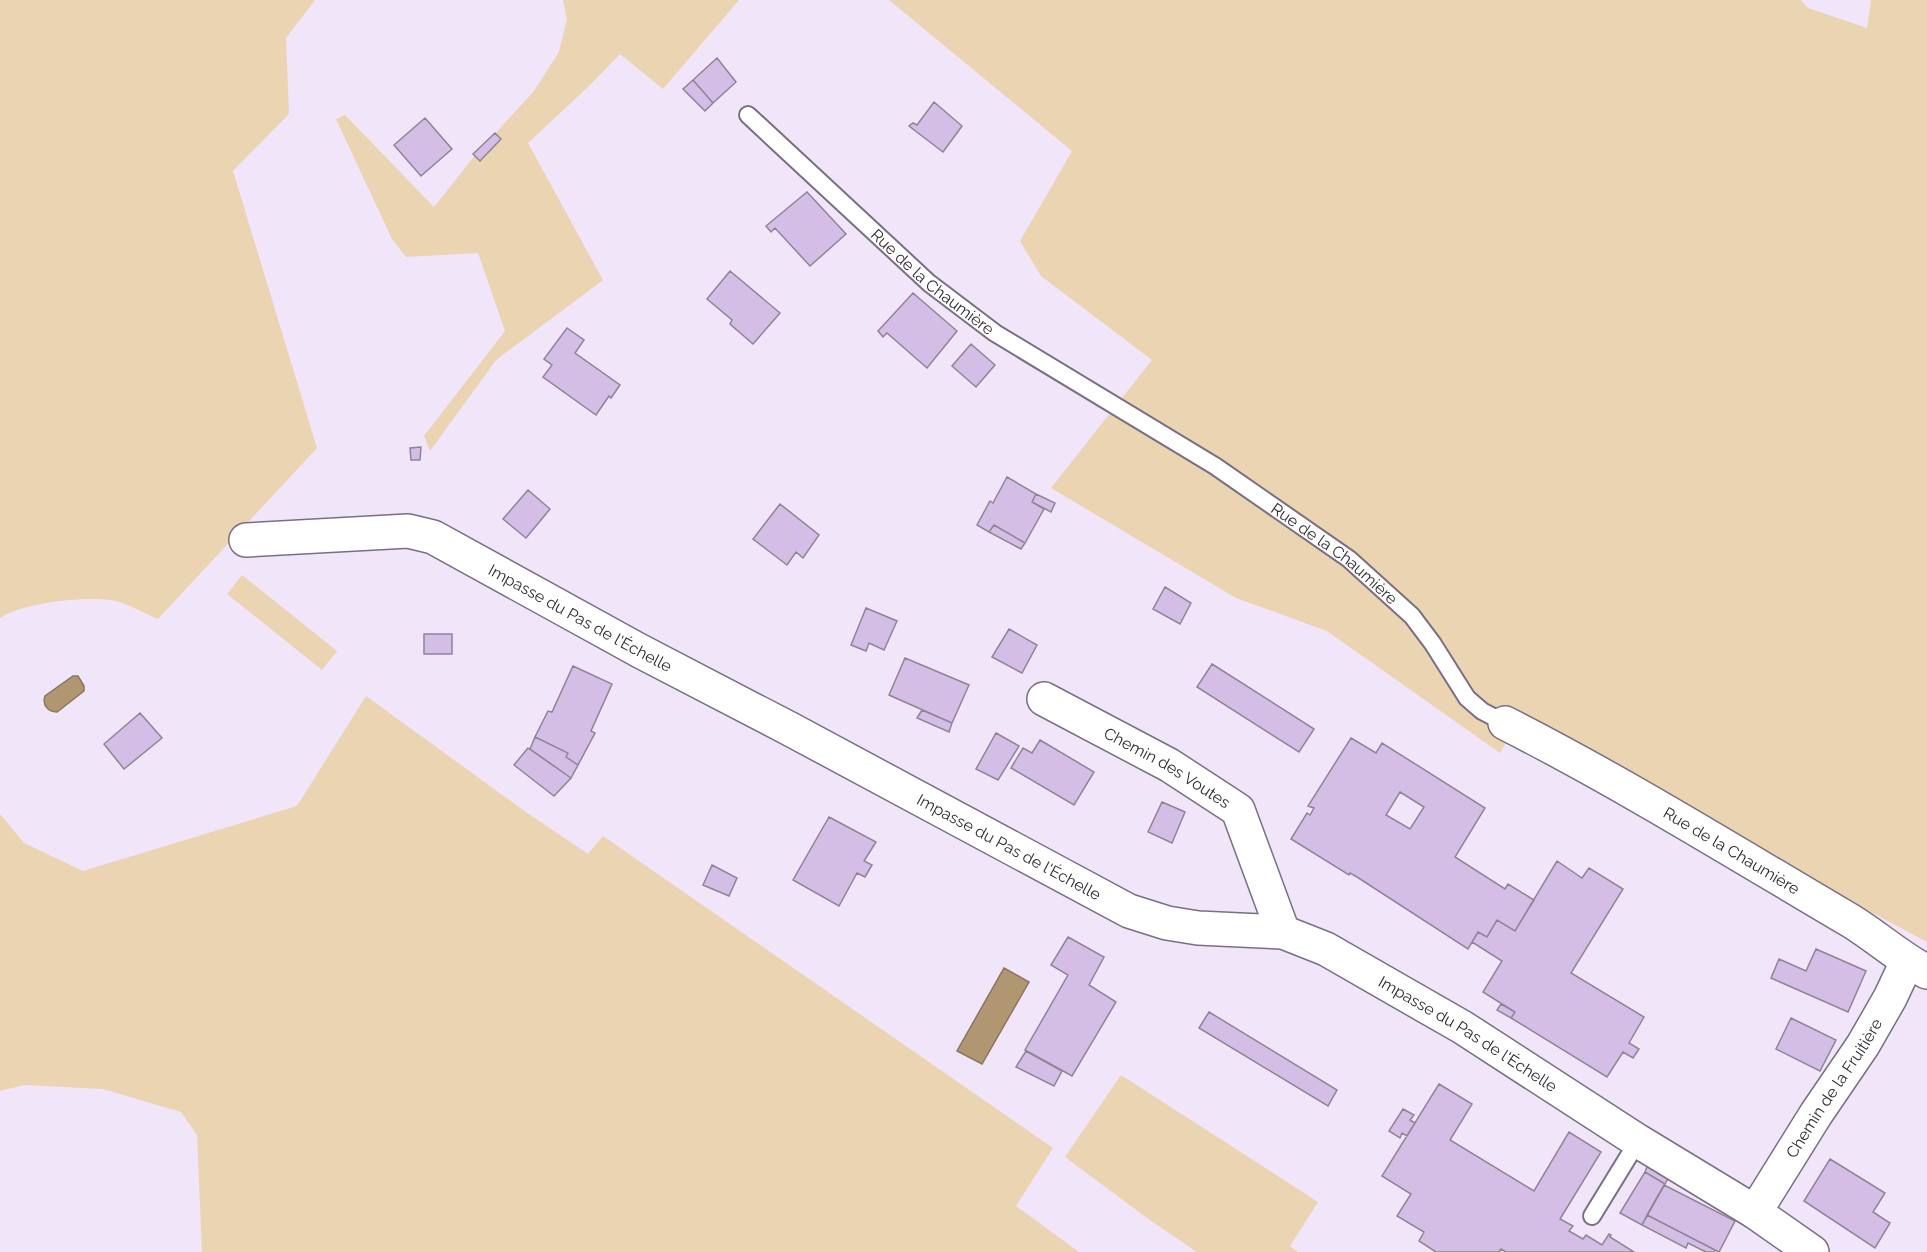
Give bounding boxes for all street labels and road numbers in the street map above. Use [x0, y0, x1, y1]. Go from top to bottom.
street label: Rue de la Chaumière [867, 225, 998, 339]
street label: Rue de la Chaumière [1268, 499, 1402, 608]
street label: Impasse du Pas de l'Échelle [485, 560, 675, 675]
street label: Chemin des Voutes [1101, 723, 1234, 812]
street label: Impasse du Pas de l'Échelle [914, 789, 1104, 904]
street label: Rue de la Chaumière [1660, 803, 1803, 898]
street label: Impasse du Pas de l'Échelle [1375, 972, 1561, 1096]
street label: Chemin de la Fruitière [1782, 1015, 1886, 1161]

